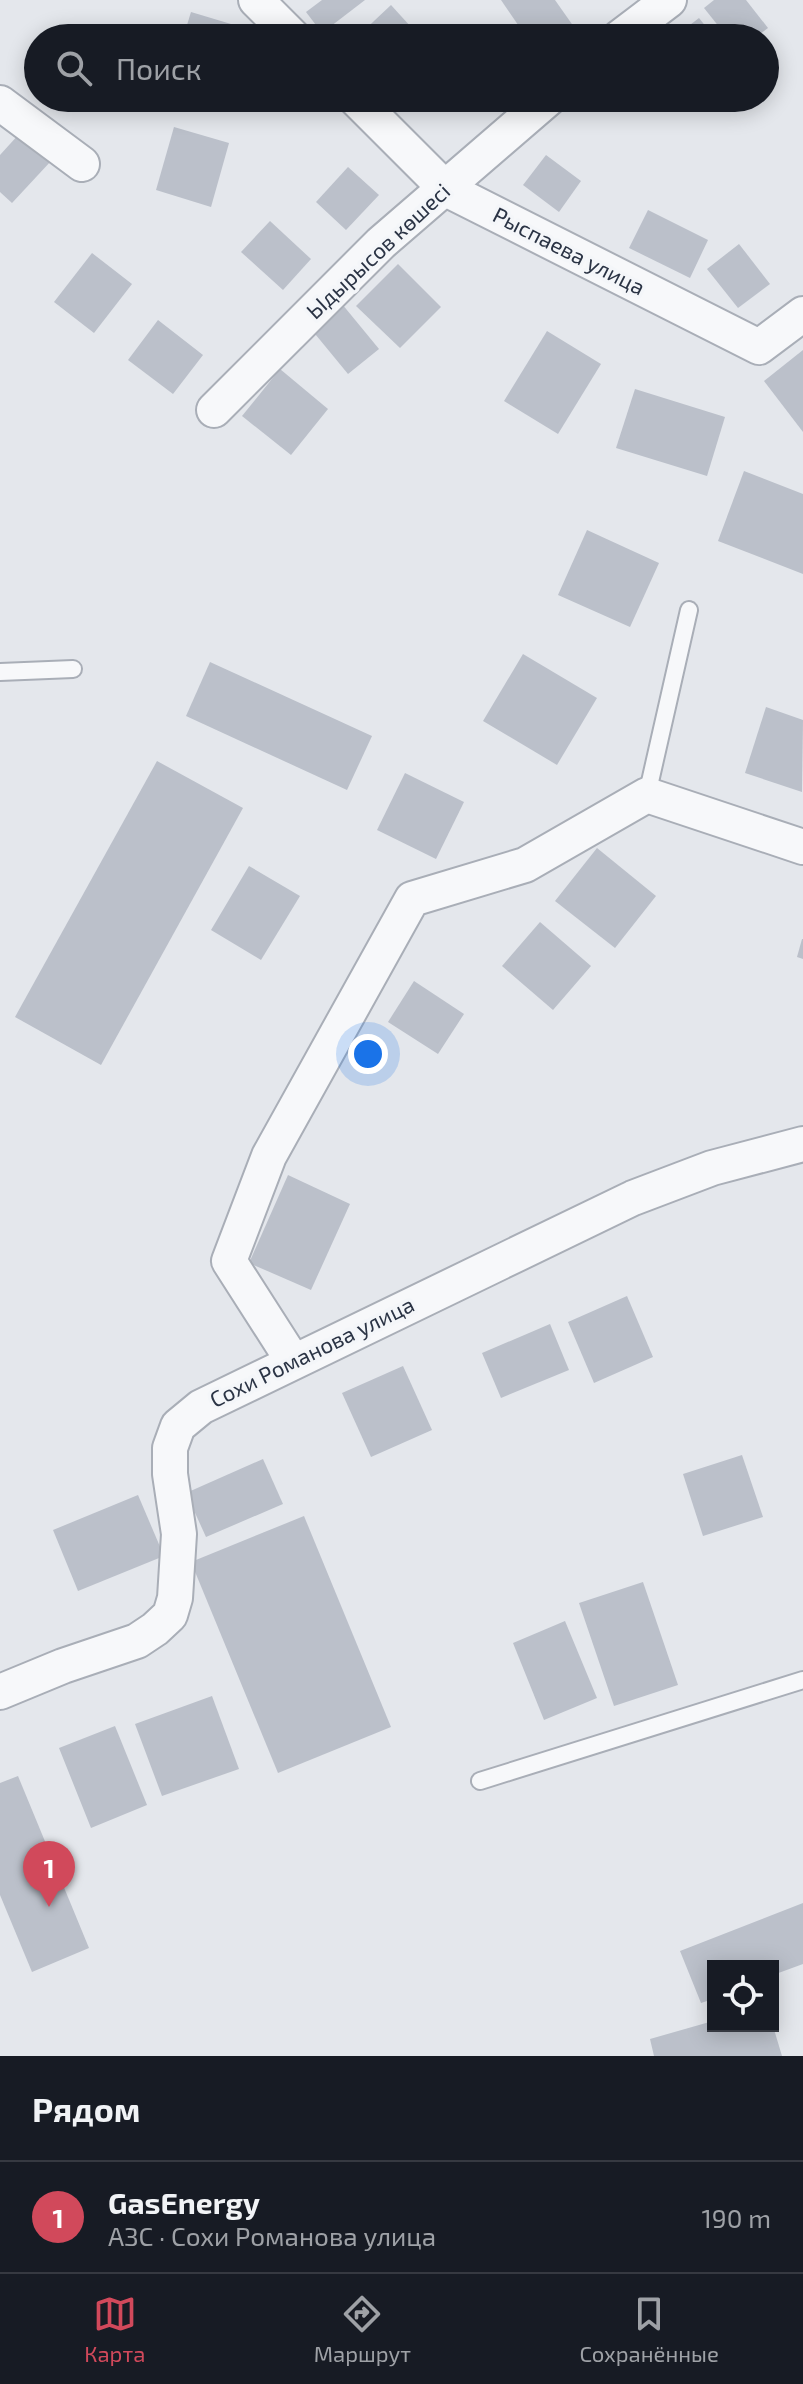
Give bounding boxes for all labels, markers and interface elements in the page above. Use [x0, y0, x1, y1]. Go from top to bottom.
search box [24, 24, 779, 112]
icon: search [52, 46, 96, 90]
text: Поиск [116, 50, 202, 86]
street label: Ыдырысов көшесі [300, 177, 454, 323]
street label: Рыспаева улица [489, 201, 650, 300]
your location [348, 1034, 388, 1074]
street label: Сохи Романова улица [205, 1290, 418, 1413]
pin: 1 [23, 1841, 75, 1907]
map controls [707, 1960, 779, 2032]
button: locate [707, 1960, 779, 2032]
text: Рядом [32, 2088, 140, 2129]
text: GasEnergy [108, 2184, 260, 2220]
text: 1 [52, 2202, 64, 2233]
text: 190 m [702, 2202, 771, 2233]
text: АЗС · Сохи Романова улица [108, 2220, 436, 2251]
tab: Карта [84, 2292, 145, 2366]
tab: Маршрут [314, 2292, 411, 2366]
tab: Сохранённые [579, 2292, 719, 2366]

